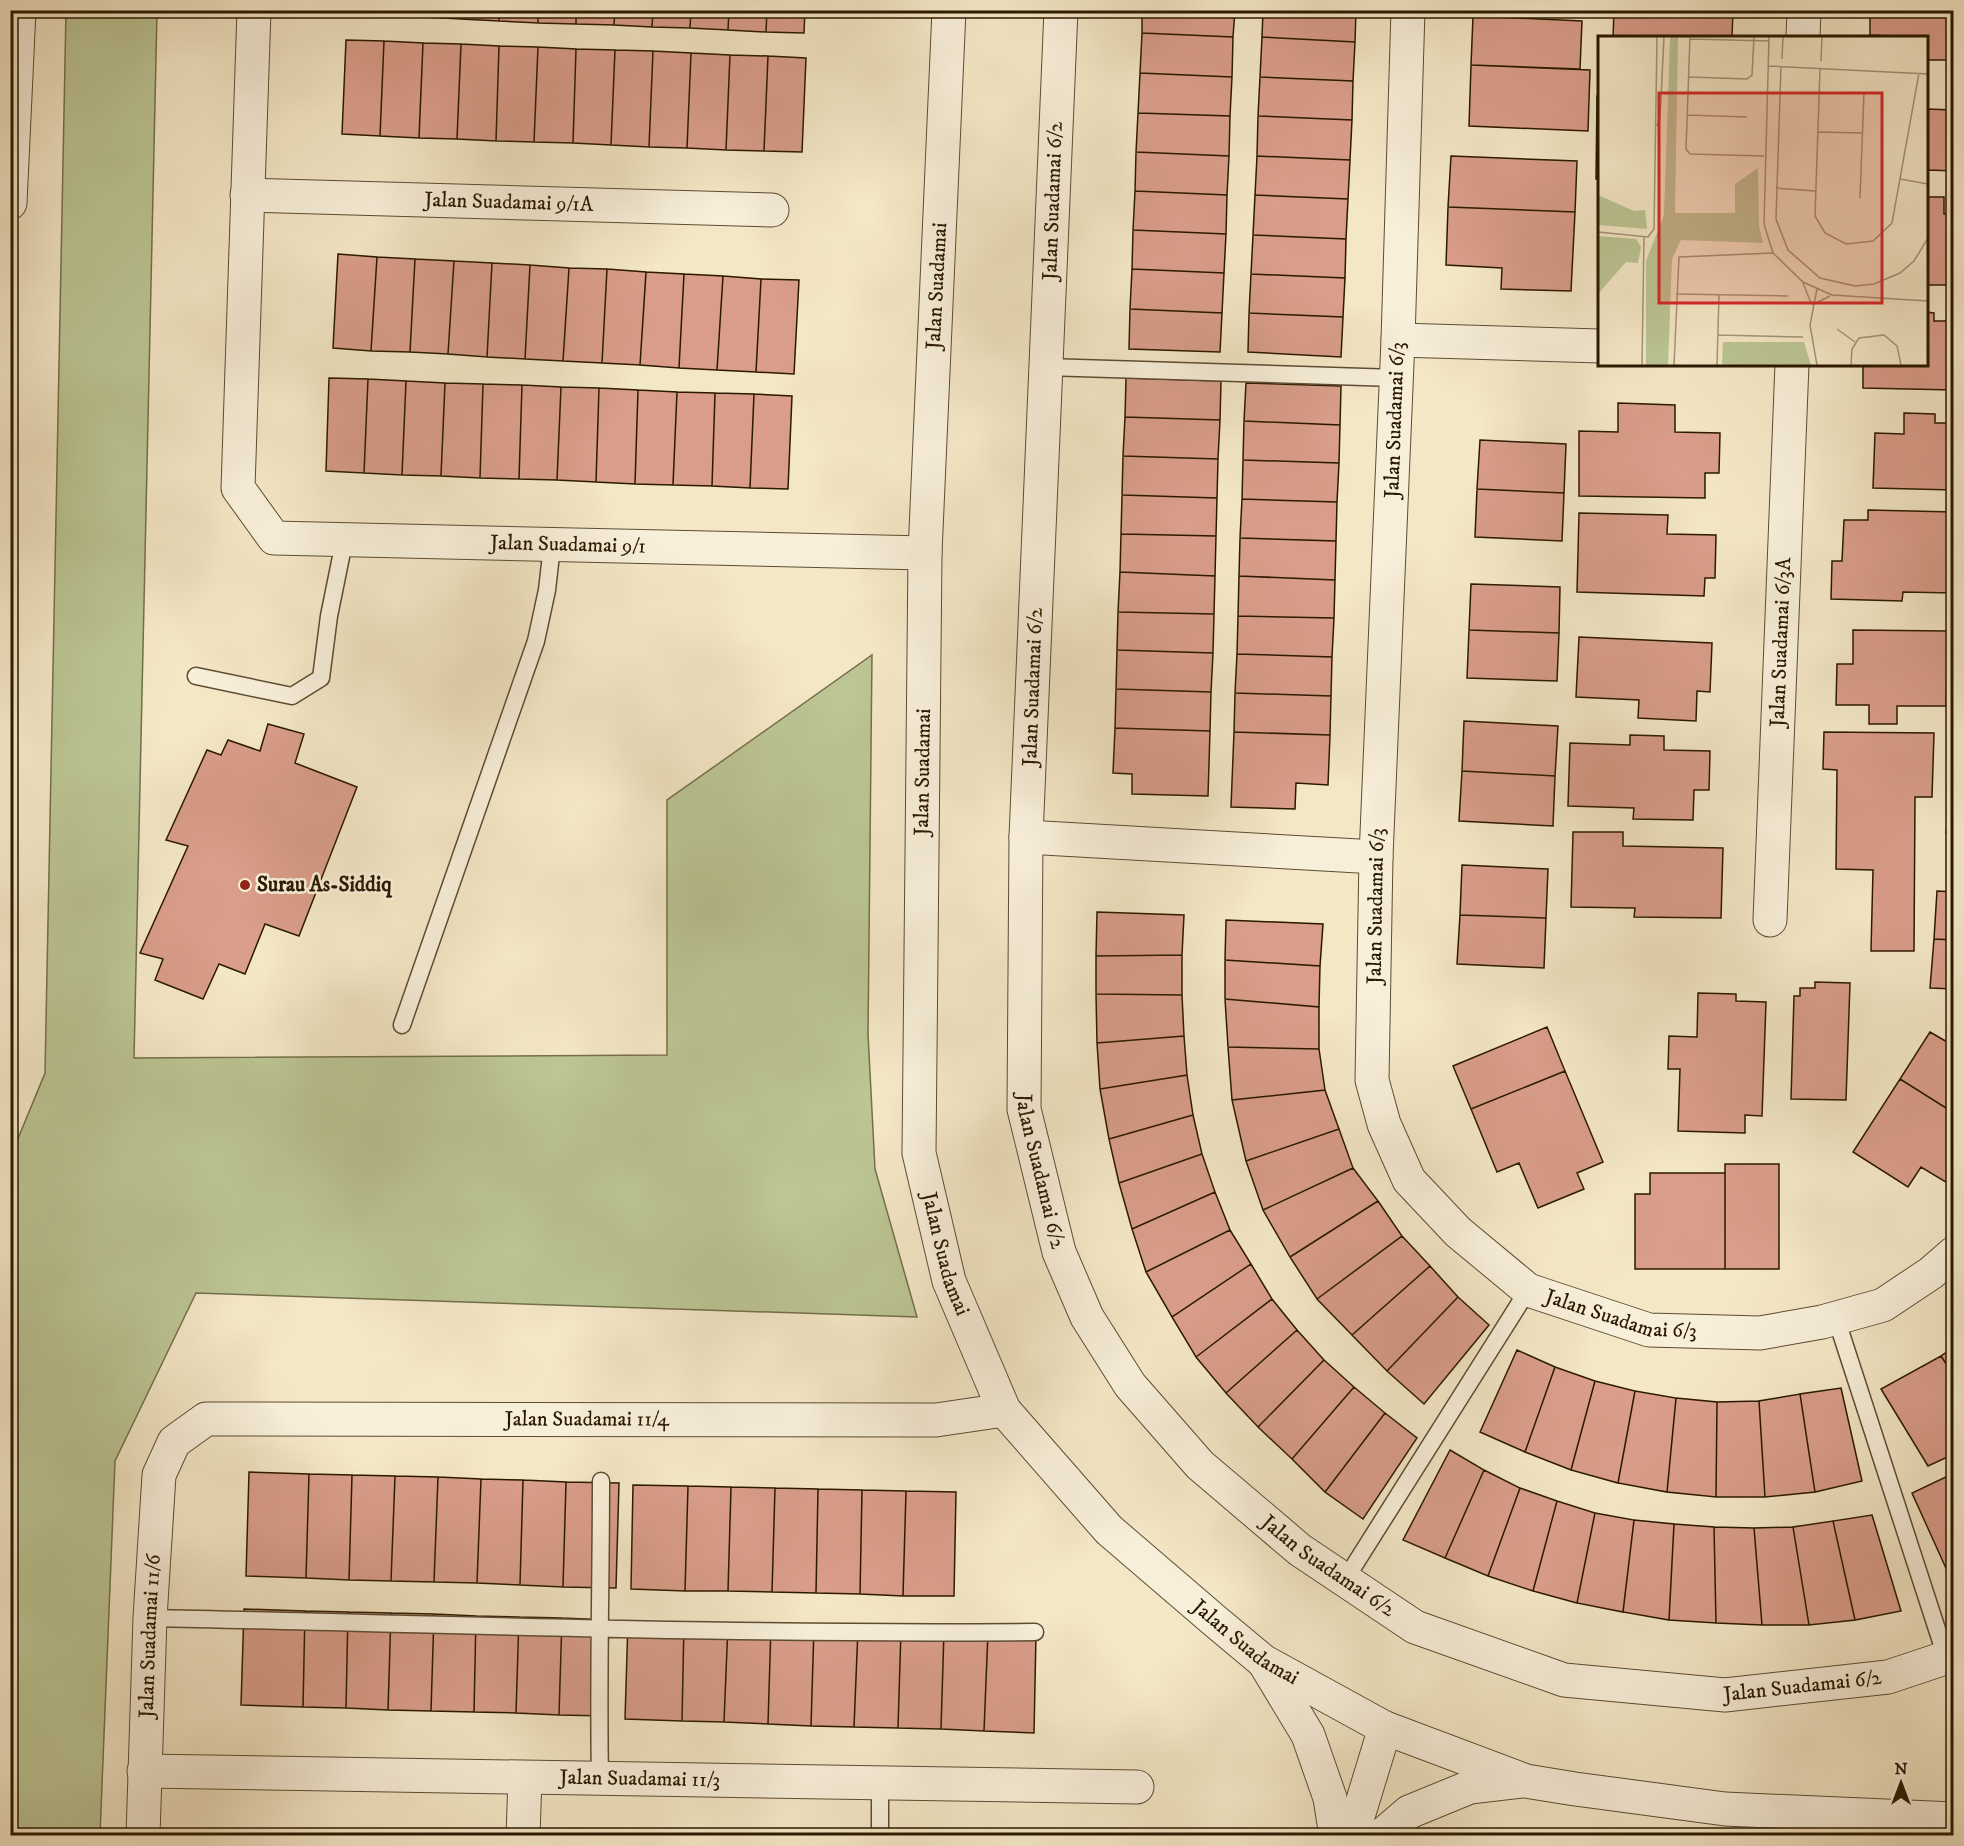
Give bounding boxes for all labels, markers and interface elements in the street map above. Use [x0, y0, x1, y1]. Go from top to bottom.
inset map [1598, 36, 1928, 366]
street label: Jalan Suadamai 6/2 [1037, 121, 1069, 283]
street label: Jalan Suadamai 9/1A [422, 187, 594, 218]
street label: Jalan Suadamai [921, 222, 953, 352]
street label: Jalan Suadamai 6/3 [1379, 342, 1411, 500]
street label: Jalan Suadamai 9/1 [488, 530, 646, 560]
street label: Jalan Suadamai 6/3A [1765, 556, 1797, 729]
street label: Jalan Suadamai 6/2 [1017, 607, 1049, 769]
street label: Jalan Suadamai [909, 708, 937, 838]
street label: Jalan Suadamai 6/3 [1362, 828, 1390, 986]
place label: Surau As-Siddiq [257, 872, 393, 898]
marker: Surau As-Siddiq [238, 878, 252, 892]
street label: Jalan Suadamai 6/2 [1011, 1092, 1071, 1252]
street label: Jalan Suadamai [915, 1188, 975, 1320]
street label: Jalan Suadamai 6/3 [1540, 1283, 1697, 1344]
street label: Jalan Suadamai 11/4 [503, 1406, 670, 1433]
street label: Jalan Suadamai 6/2 [1254, 1508, 1401, 1623]
street label: Jalan Suadamai 11/6 [134, 1552, 167, 1720]
street label: Jalan Suadamai [1185, 1593, 1303, 1691]
street label: Jalan Suadamai 6/2 [1720, 1665, 1884, 1708]
north arrow [1871, 1753, 1931, 1813]
text: N [1894, 1759, 1908, 1779]
street label: Jalan Suadamai 11/3 [557, 1765, 721, 1793]

